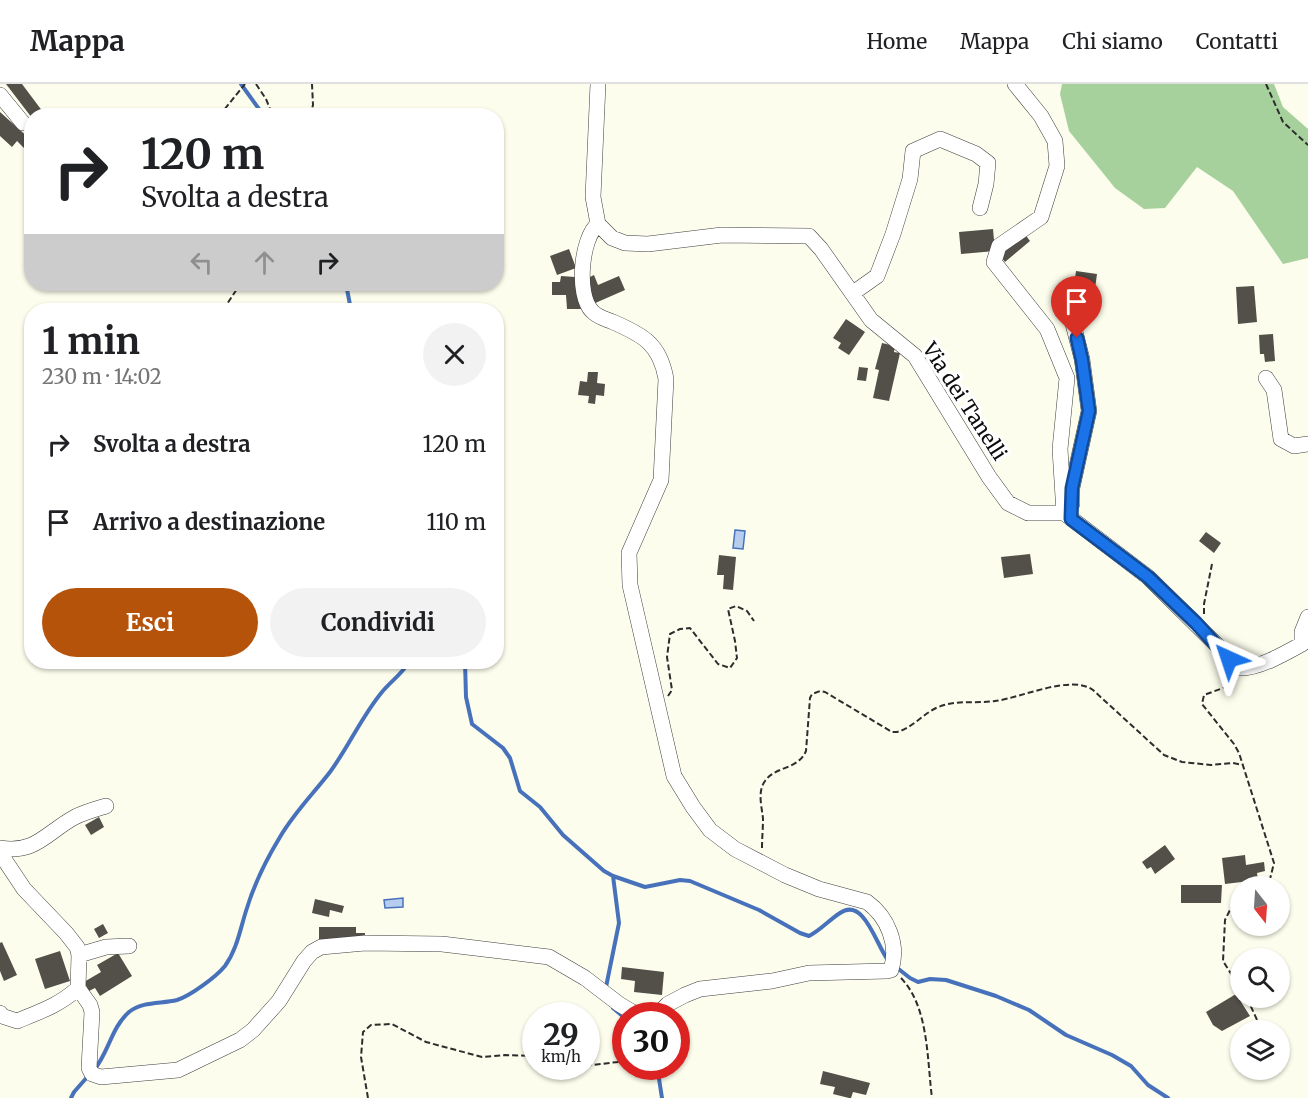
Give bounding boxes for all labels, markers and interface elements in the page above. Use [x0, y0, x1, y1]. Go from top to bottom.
text: Mappa [30, 23, 125, 59]
text: Home [867, 28, 927, 55]
text: Mappa [960, 28, 1029, 55]
text: Chi siamo [1062, 28, 1163, 55]
text: Contatti [1196, 28, 1278, 55]
text: 120 m [141, 128, 264, 180]
icon: right [42, 132, 120, 210]
text: Svolta a destra [141, 180, 329, 214]
icon: left [185, 246, 218, 279]
icon: ahead [248, 246, 281, 279]
icon: right [311, 246, 344, 279]
pin [1051, 276, 1102, 338]
icon: arrive [1060, 285, 1093, 318]
text: 1 min [42, 319, 140, 364]
button: close [423, 323, 486, 386]
street label: Via dei Tanelli [917, 336, 1012, 465]
text: 230 m · 14:02 [42, 364, 162, 389]
icon: right [42, 428, 75, 461]
text: Svolta a destra [93, 430, 250, 458]
text: 120 m [422, 430, 486, 458]
icon: arrive [42, 506, 75, 539]
text: Arrivo a destinazione [93, 508, 325, 536]
text: 110 m [427, 508, 486, 536]
button: Esci [42, 588, 258, 657]
button: Condividi [270, 588, 486, 657]
position arrow [1197, 627, 1261, 691]
north arrow [1230, 876, 1290, 936]
map controls [1230, 876, 1290, 1080]
button: search [1230, 948, 1290, 1008]
speed limit sign: 30 [612, 1002, 690, 1080]
text: 29 [543, 1015, 579, 1053]
button: layers [1230, 1020, 1290, 1080]
text: km/h [541, 1047, 581, 1066]

